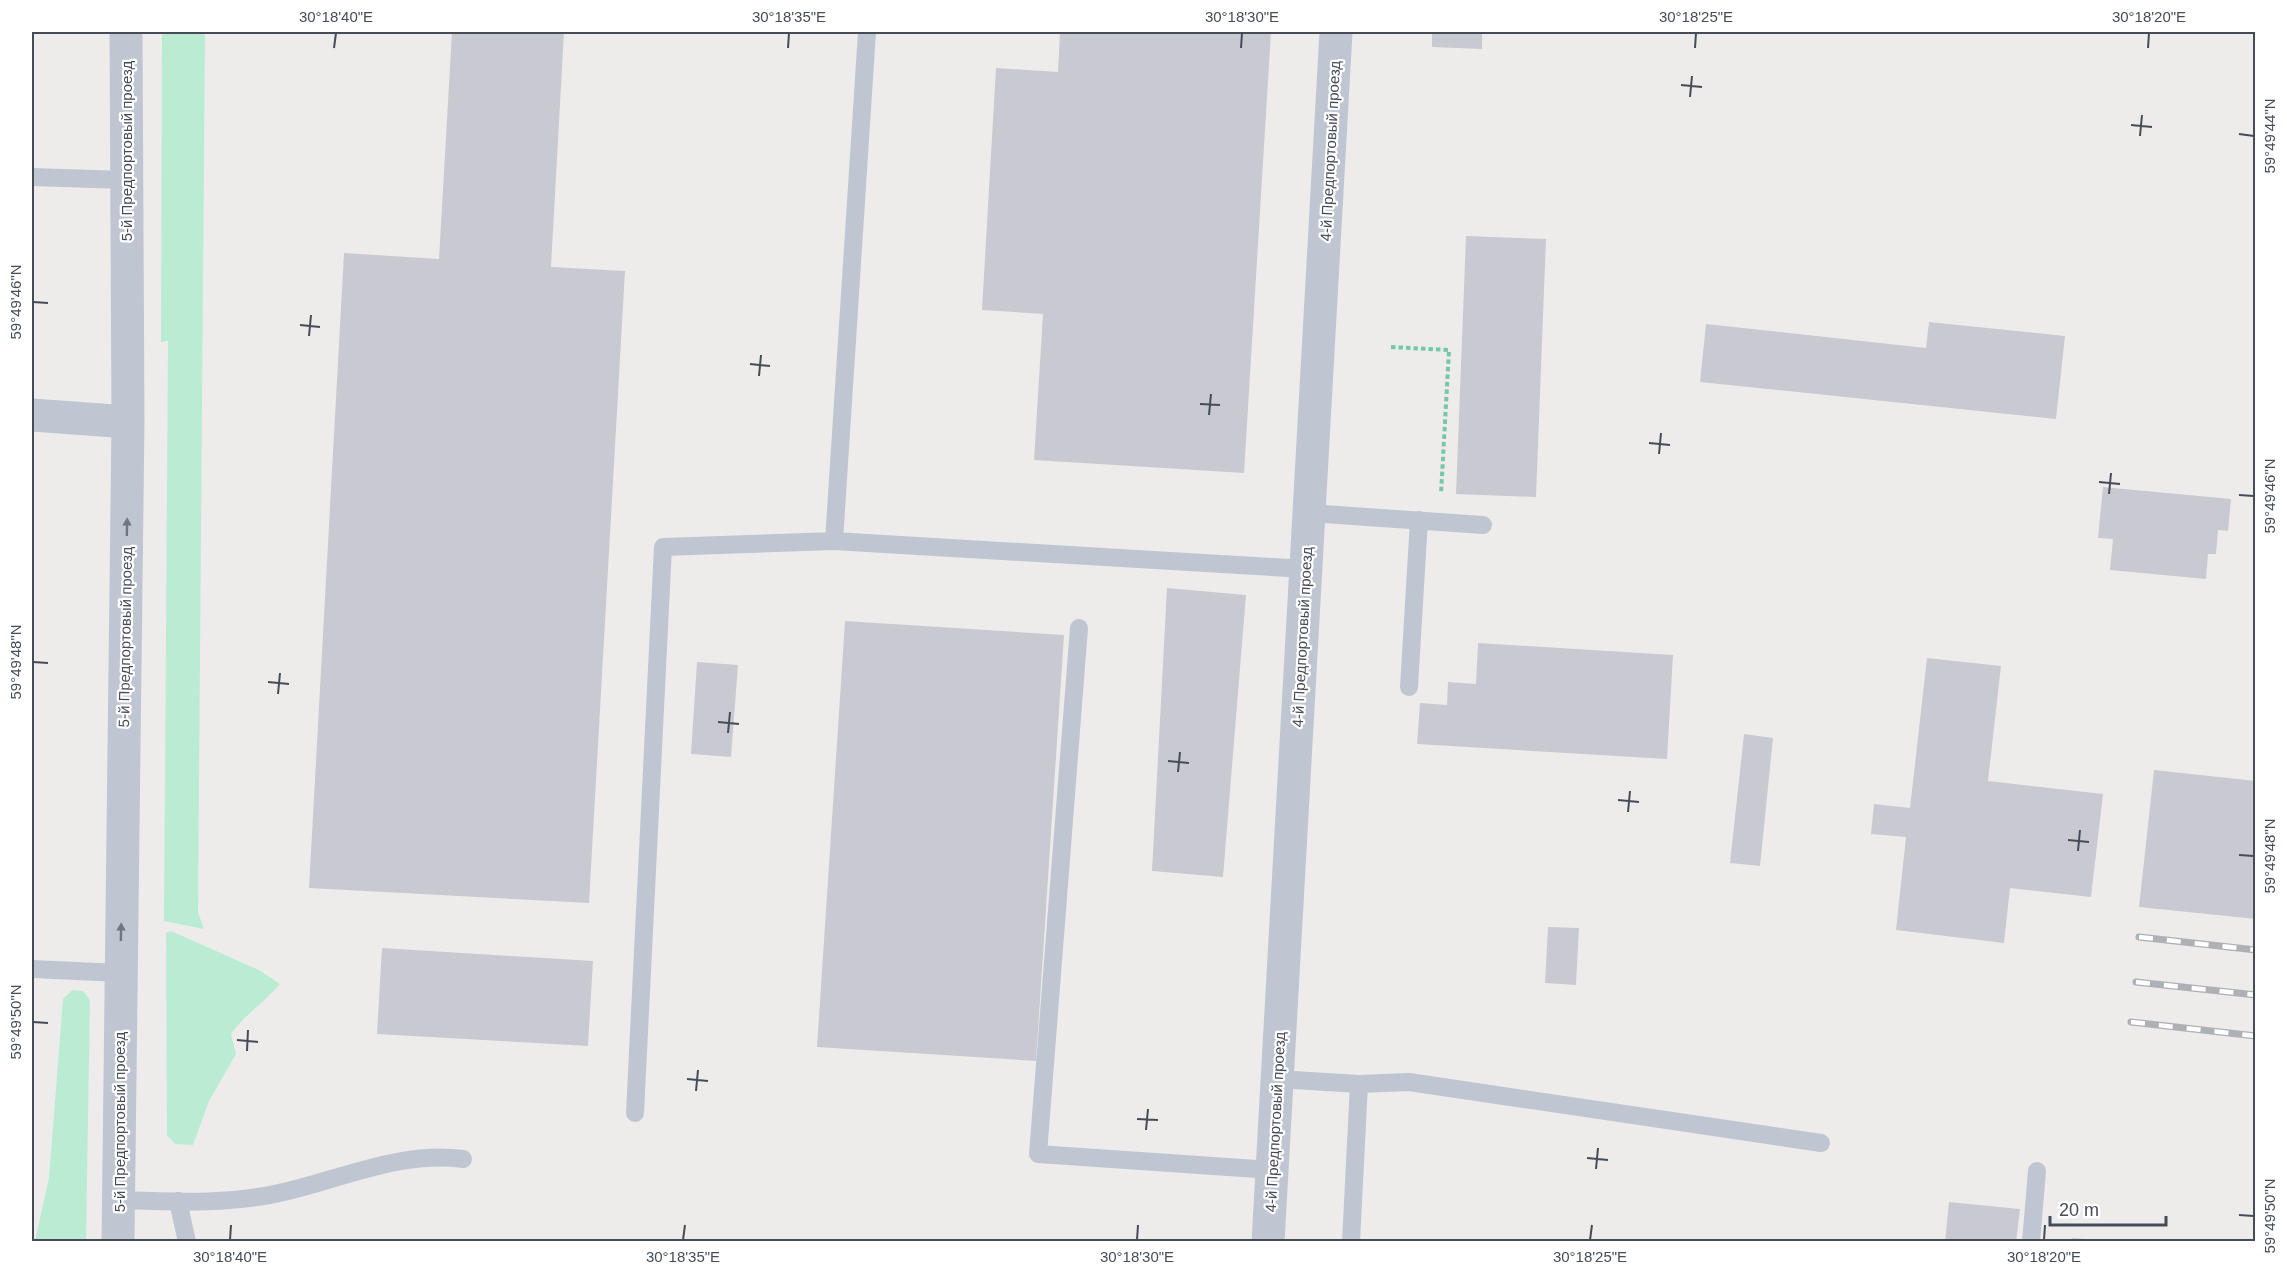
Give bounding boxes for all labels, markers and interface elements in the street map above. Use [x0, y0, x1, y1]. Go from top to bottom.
text: 30°18'40"E [299, 8, 373, 25]
text: 30°18'35"E [752, 8, 826, 25]
text: 30°18'30"E [1205, 8, 1279, 25]
text: 30°18'25"E [1659, 8, 1733, 25]
text: 30°18'20"E [2112, 8, 2186, 25]
street label: 5-й Предпортовый проезд [118, 60, 135, 241]
street label: 4-й Предпортовый проезд [1317, 60, 1343, 242]
text: 59°49'44"N [2261, 98, 2278, 174]
text: 59°49'46"N [7, 264, 24, 340]
text: 59°49'46"N [2261, 458, 2278, 534]
one-way arrow [122, 517, 132, 536]
street label: 5-й Предпортовый проезд [115, 546, 135, 727]
street label: 4-й Предпортовый проезд [1289, 546, 1315, 728]
text: 59°49'48"N [7, 624, 24, 700]
text: 59°49'48"N [2261, 818, 2278, 894]
one-way arrow [116, 922, 125, 941]
text: 59°49'50"N [7, 984, 24, 1060]
street label: 5-й Предпортовый проезд [111, 1031, 128, 1212]
street label: 4-й Предпортовый проезд [1262, 1031, 1288, 1213]
text: 59°49'50"N [2261, 1178, 2278, 1254]
scale bar [2050, 1189, 2166, 1227]
text: 20 m [2059, 1200, 2099, 1220]
text: 30°18'40"E [193, 1248, 267, 1265]
text: 30°18'35"E [646, 1248, 720, 1265]
text: 30°18'30"E [1100, 1248, 1174, 1265]
text: 30°18'25"E [1553, 1248, 1627, 1265]
text: 30°18'20"E [2007, 1248, 2081, 1265]

